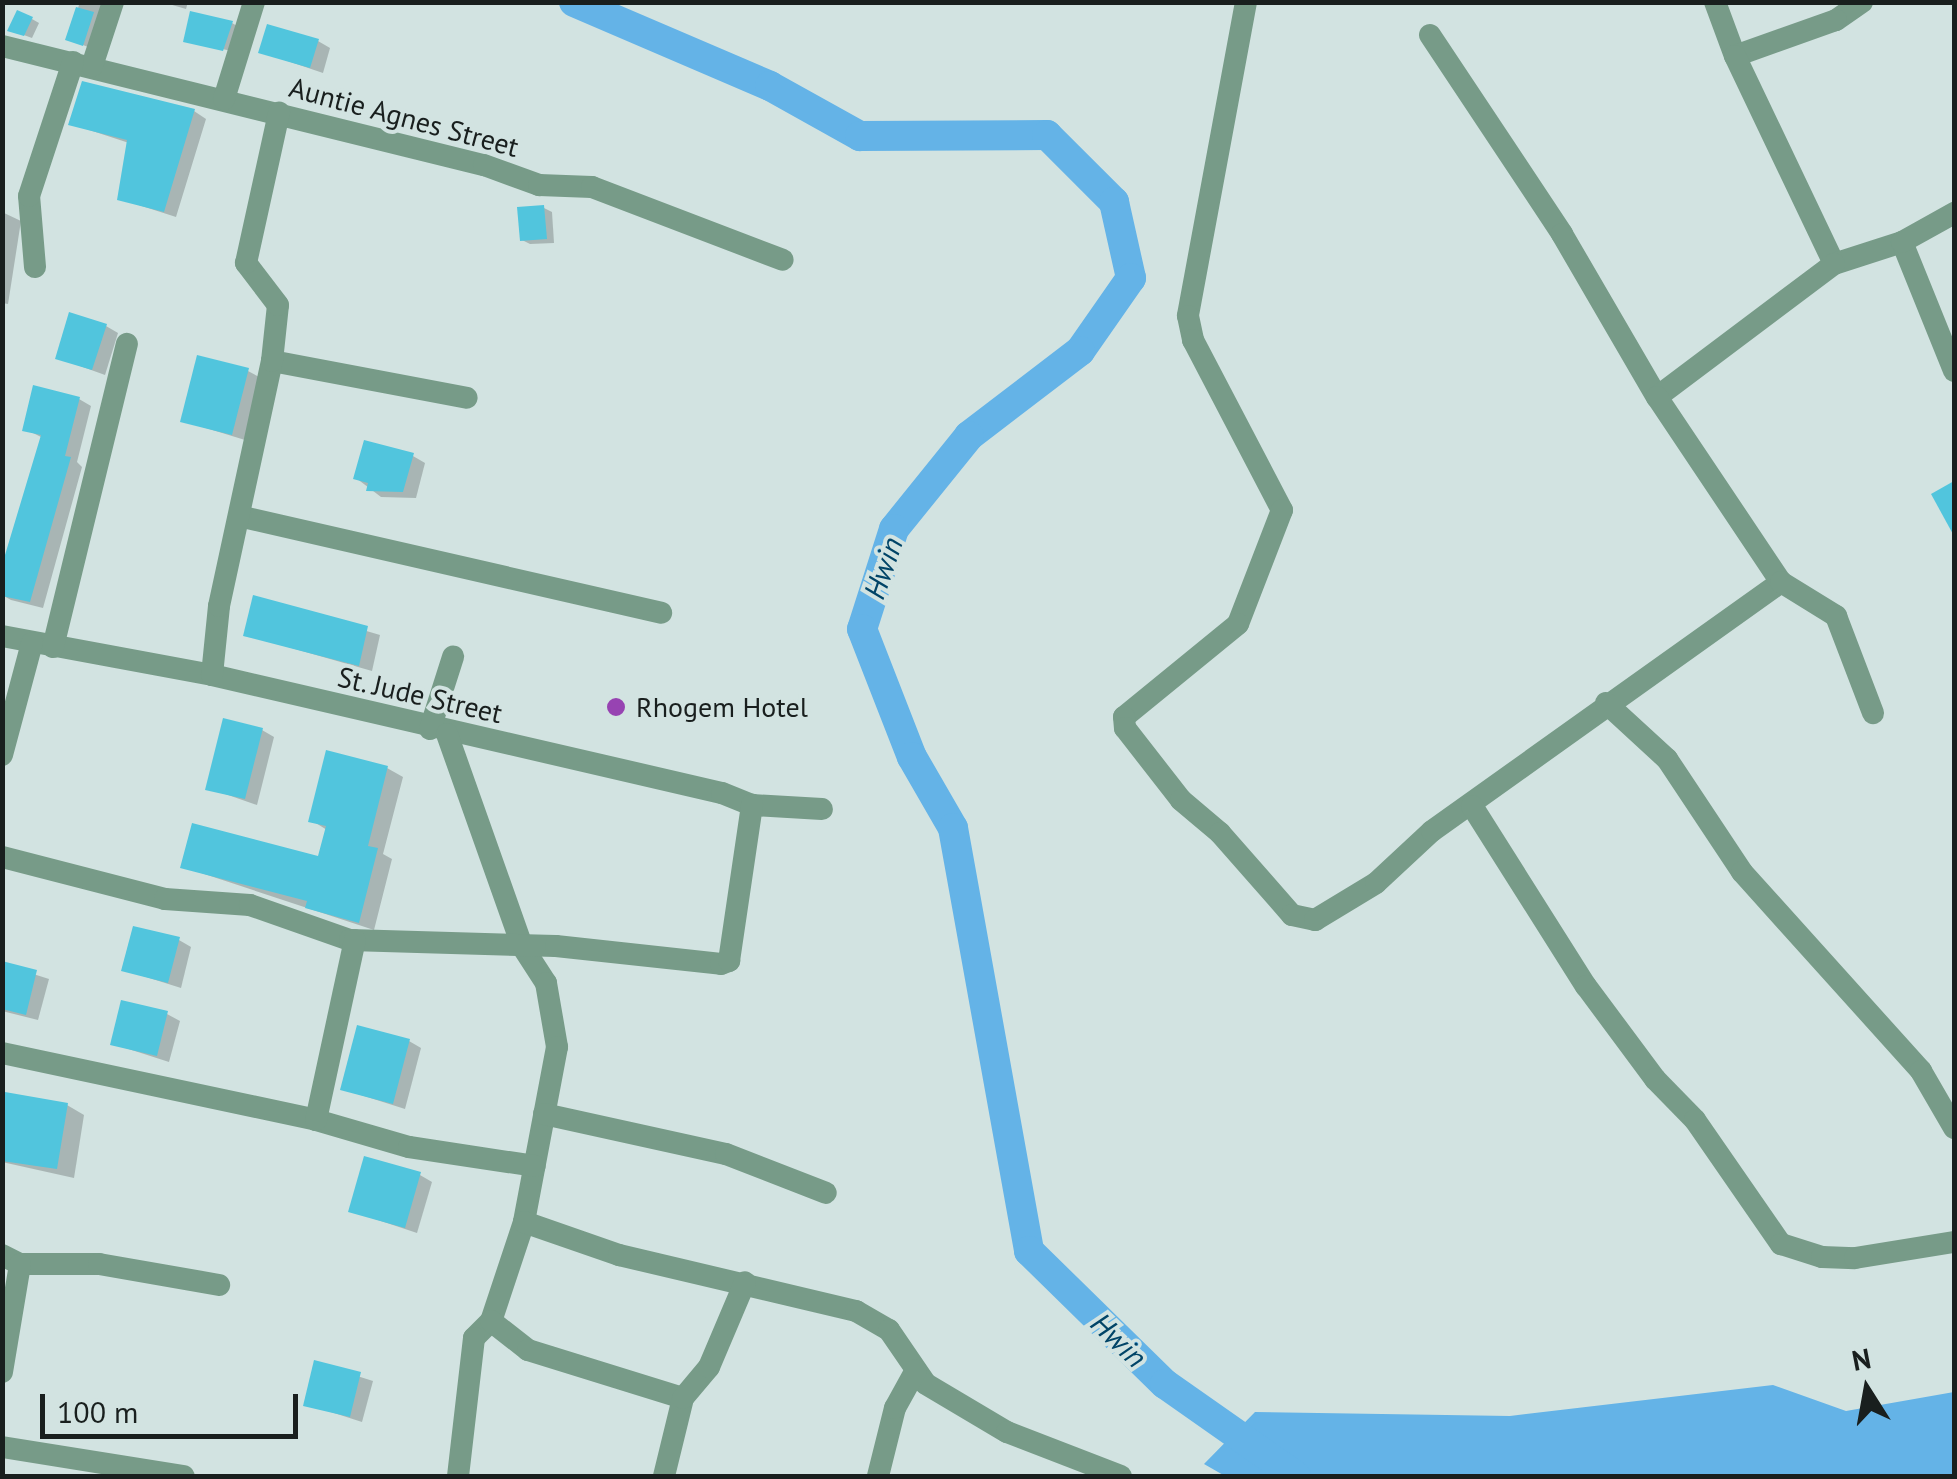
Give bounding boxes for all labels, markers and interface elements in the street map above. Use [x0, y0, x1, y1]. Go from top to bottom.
street label: Auntie Agnes Street [285, 70, 523, 164]
water label: Hwin [856, 532, 910, 604]
street label: St. Jude Street [334, 660, 506, 730]
place label: Rhogem Hotel [636, 690, 808, 724]
marker: Rhogem Hotel [605, 696, 627, 718]
water label: Hwin [1084, 1305, 1154, 1375]
north arrow [1817, 1339, 1917, 1439]
text: N [1849, 1339, 1874, 1379]
scale bar [45, 1374, 302, 1436]
text: 100 m [57, 1392, 138, 1431]

